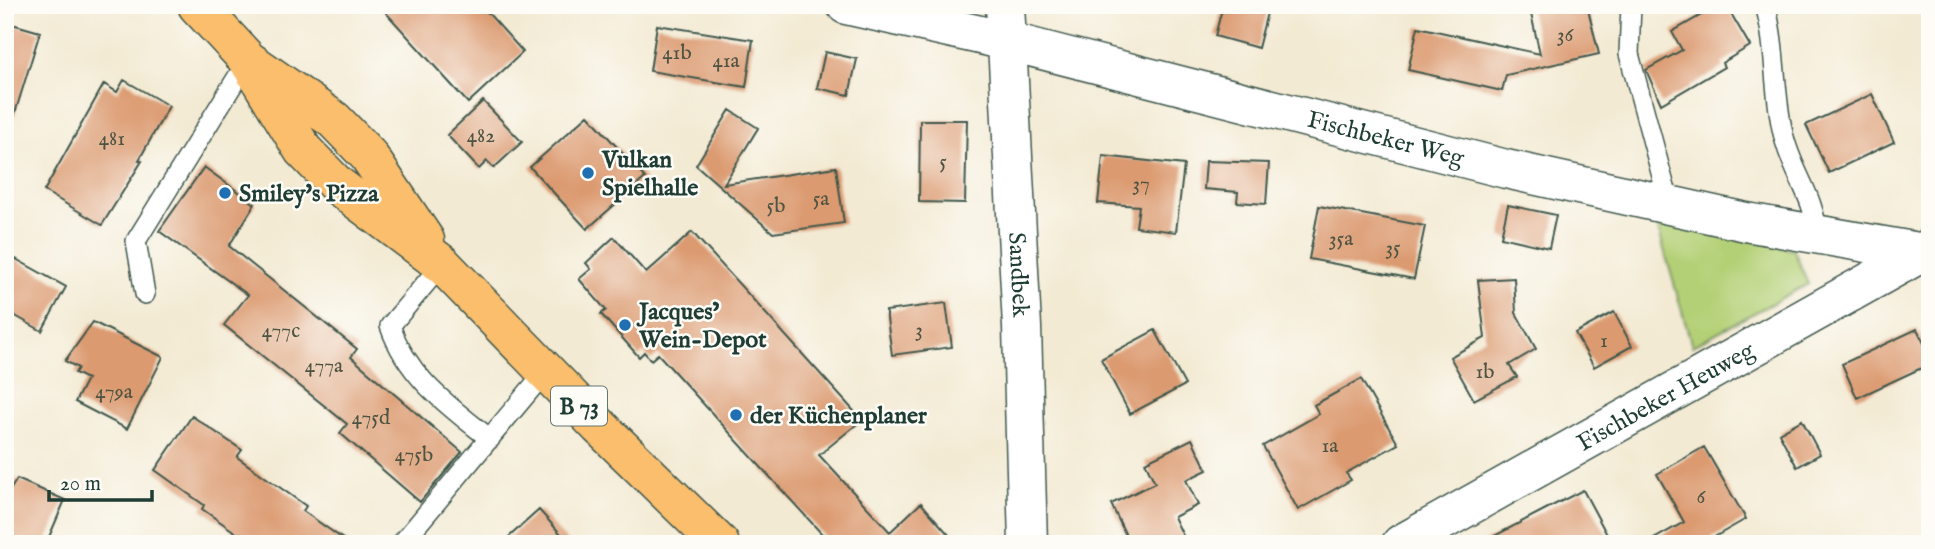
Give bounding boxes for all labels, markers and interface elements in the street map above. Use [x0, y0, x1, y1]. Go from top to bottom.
house number: 36 [1557, 22, 1574, 49]
house number: 41b [662, 40, 692, 67]
house number: 41a [712, 48, 741, 75]
street label: Fischbeker Weg [1304, 105, 1468, 175]
house number: 482 [467, 123, 495, 150]
house number: 481 [99, 126, 125, 153]
place label: Vulkan Spielhalle [601, 145, 698, 204]
house number: 5 [939, 149, 947, 176]
marker: Vulkan Spielhalle [580, 165, 596, 181]
house number: 37 [1132, 171, 1150, 198]
place label: Smiley's Pizza [239, 179, 379, 210]
marker: Smiley's Pizza [217, 185, 233, 201]
house number: 5a [813, 186, 830, 213]
house number: 5b [767, 193, 785, 220]
house number: 35a [1329, 226, 1354, 253]
street label: Sandbek [1000, 231, 1035, 318]
house number: 35 [1385, 235, 1401, 262]
place label: Jacques’ Wein-Depot [636, 297, 767, 356]
marker: Jacques’ Wein-Depot [617, 317, 633, 333]
house number: 3 [915, 317, 923, 344]
house number: 477c [262, 318, 300, 345]
house number: 1 [1600, 328, 1608, 355]
street label: Fischbeker Heuweg [1572, 335, 1761, 459]
house number: 477a [305, 353, 344, 380]
house number: 1b [1475, 359, 1495, 386]
house number: 479a [95, 379, 134, 406]
road number: B 73 [551, 386, 607, 426]
place label: der Küchenplaner [750, 401, 927, 432]
house number: 475d [352, 405, 391, 432]
marker: der Küchenplaner [728, 407, 744, 423]
house number: 1a [1322, 433, 1339, 460]
house number: 475b [395, 442, 433, 469]
scale bar [49, 458, 152, 502]
text: 20 m [60, 471, 101, 498]
house number: 6 [1697, 484, 1707, 511]

